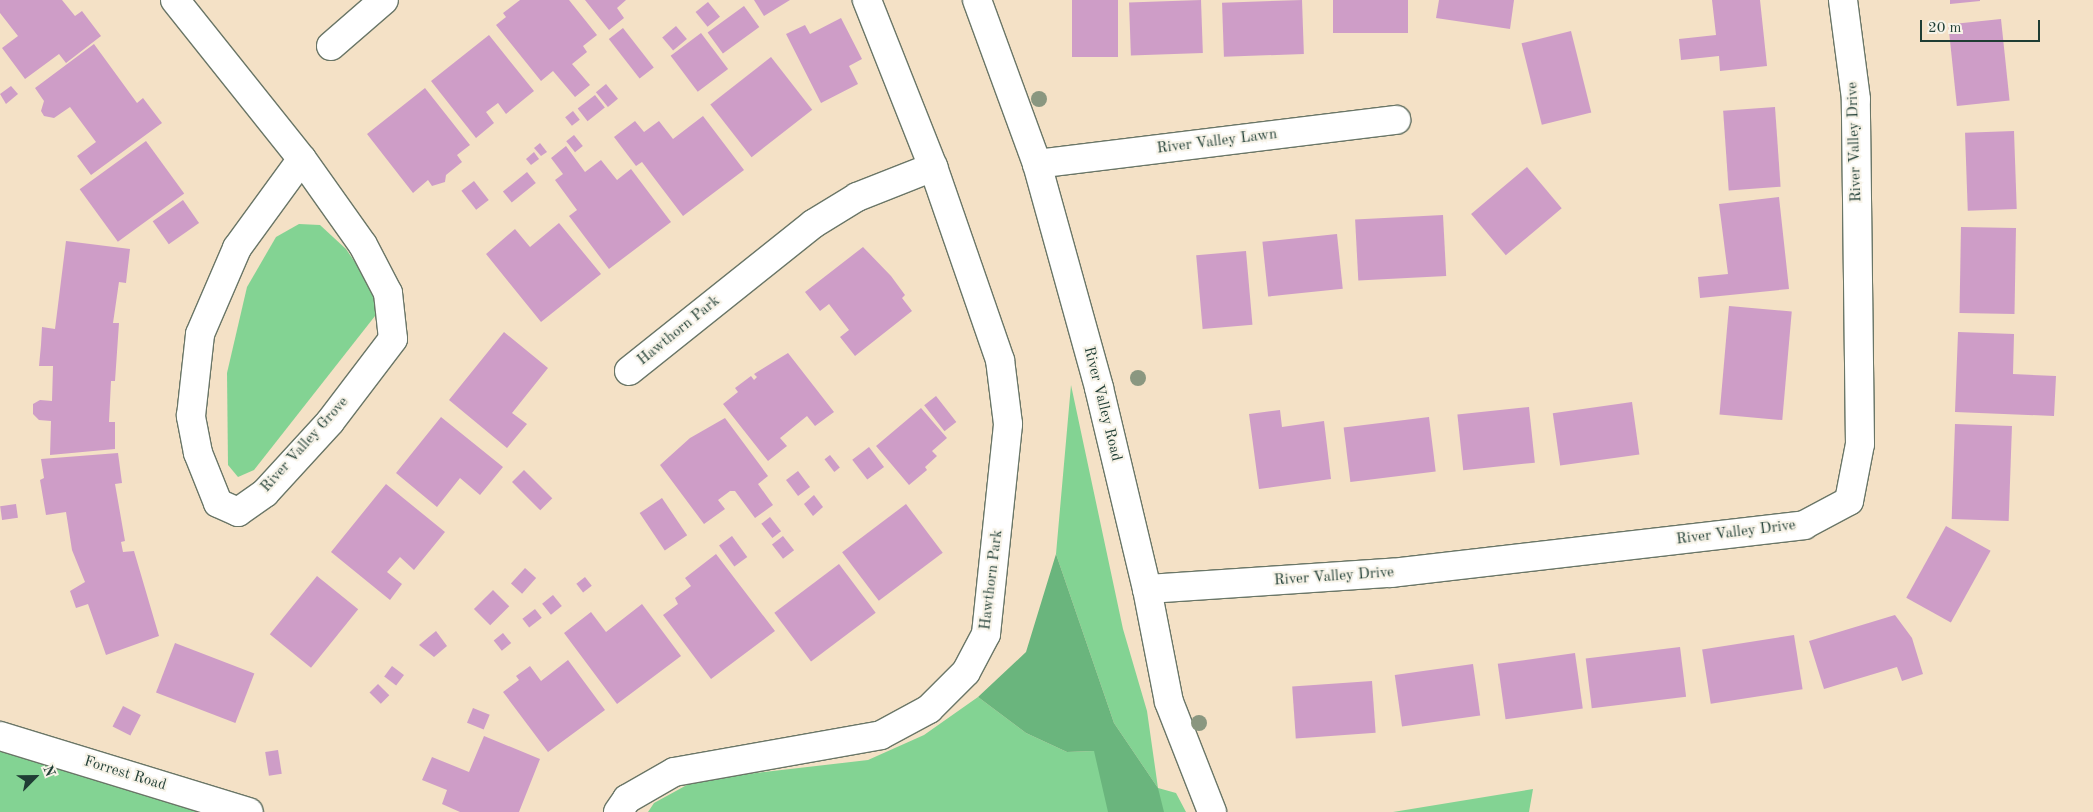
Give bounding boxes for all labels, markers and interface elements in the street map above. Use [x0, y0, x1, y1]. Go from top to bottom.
scale bar [1923, 10, 2043, 42]
text: 20 m [1928, 21, 1962, 36]
street label: River Valley Drive [1844, 82, 1866, 202]
street label: River Valley Lawn [1156, 126, 1278, 158]
street label: Hawthorn Park [634, 292, 724, 370]
street label: River Valley Road [1079, 345, 1125, 463]
street label: River Valley Grove [257, 394, 353, 496]
street label: River Valley Drive [1675, 517, 1797, 549]
street label: Hawthorn Park [977, 529, 1007, 631]
street label: River Valley Drive [1273, 564, 1395, 590]
north arrow [10, 752, 60, 802]
street label: Forrest Road [82, 753, 168, 795]
text: N [40, 763, 57, 779]

